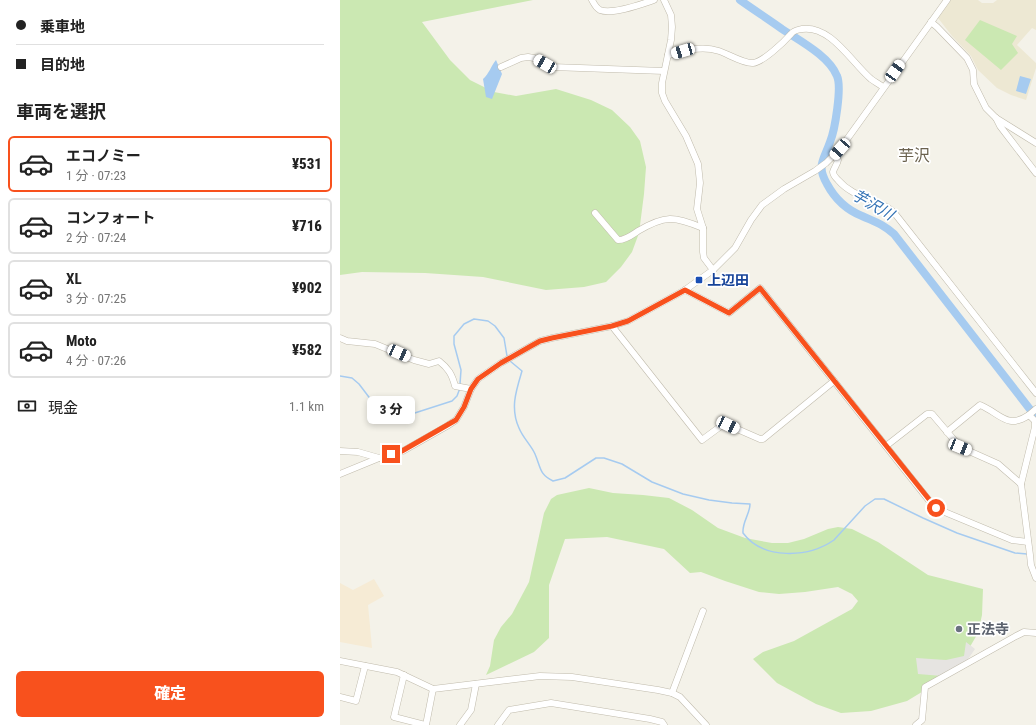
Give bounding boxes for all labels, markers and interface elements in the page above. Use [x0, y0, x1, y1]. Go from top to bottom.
text: 乗車地 [40, 18, 85, 36]
car [670, 42, 696, 60]
car [532, 53, 558, 75]
text: 目的地 [40, 56, 85, 74]
car [883, 58, 907, 84]
text: 車両を選択 [16, 101, 106, 122]
car [828, 136, 852, 162]
icon: car [18, 146, 54, 182]
district label: 芋沢 [898, 146, 930, 165]
text: エコノミー [66, 147, 141, 165]
text: ¥531 [292, 155, 322, 173]
text: 1 分 · 07:23 [66, 168, 126, 183]
water label: 芋沢川 [849, 186, 899, 225]
icon: car [18, 208, 54, 244]
text: コンフォート [66, 209, 156, 227]
text: ¥716 [292, 217, 322, 235]
text: 2 分 · 07:24 [66, 230, 126, 245]
icon: car [18, 270, 54, 306]
text: XL [66, 270, 82, 288]
place label: 上辺田 [707, 272, 749, 288]
marker: 上辺田 [694, 275, 704, 285]
text: ¥902 [292, 279, 322, 297]
text: 3 分 · 07:25 [66, 291, 126, 306]
icon: car [18, 332, 54, 368]
text: Moto [66, 332, 97, 350]
text: ¥582 [292, 341, 322, 359]
car [386, 343, 412, 363]
text: 4 分 · 07:26 [66, 353, 126, 368]
icon: cash [16, 395, 38, 417]
callout: 3 分 [367, 396, 415, 424]
text: 現金 [48, 399, 78, 417]
text: 1.1 km [289, 399, 324, 414]
text: 3 分 [380, 402, 402, 417]
car [715, 414, 741, 436]
car [947, 437, 973, 457]
route end [382, 445, 400, 463]
route start [927, 499, 945, 517]
place label: 正法寺 [967, 621, 1009, 637]
marker: 正法寺 [954, 624, 964, 634]
button: 確定 [16, 671, 324, 717]

